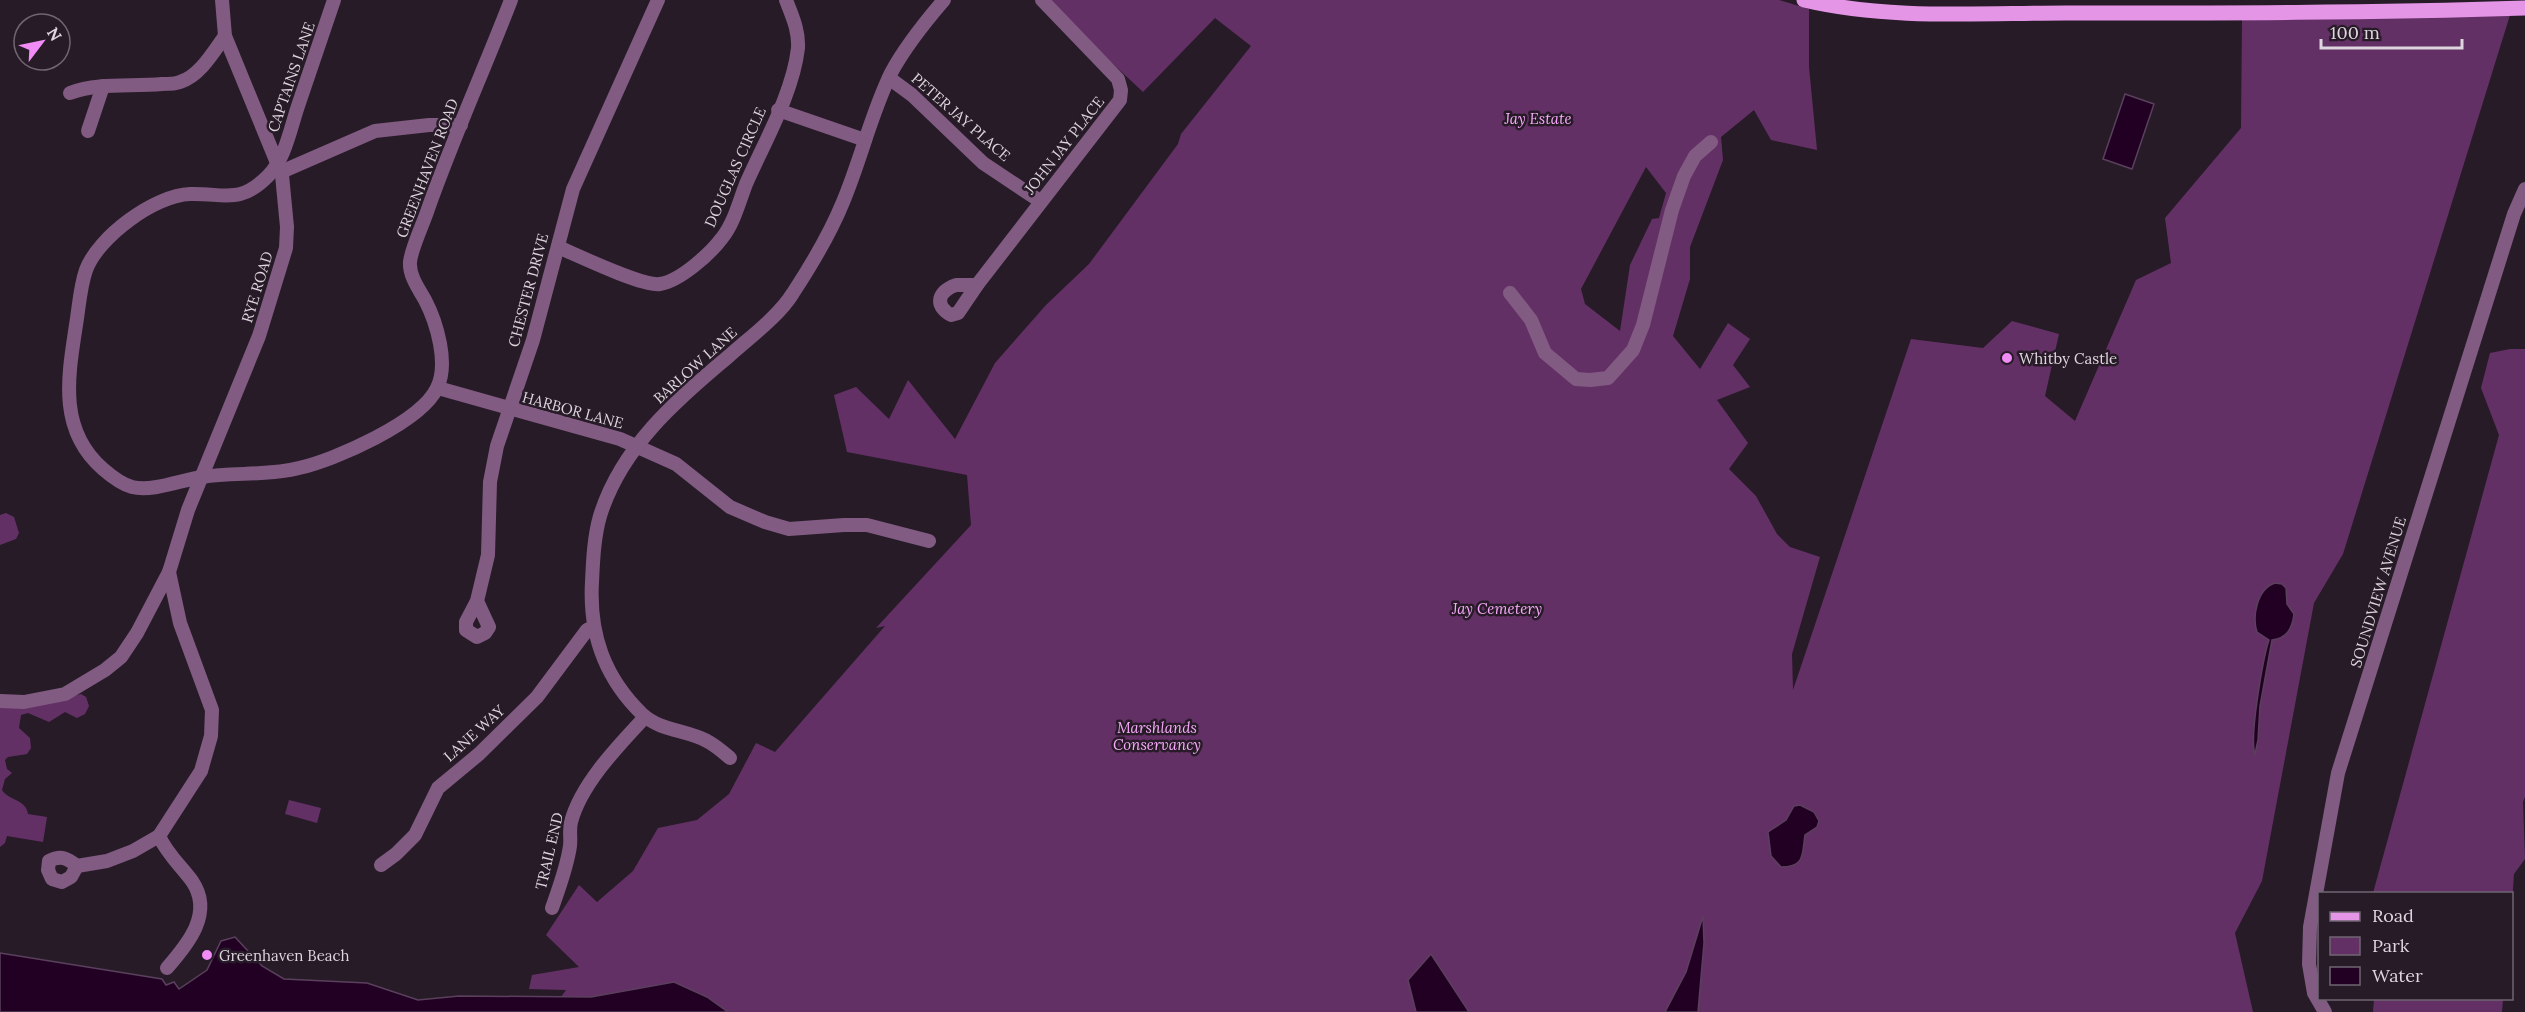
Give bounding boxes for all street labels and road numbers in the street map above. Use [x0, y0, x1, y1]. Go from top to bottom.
street label: CAPTAINS LANE [263, 19, 319, 135]
street label: PETER JAY PLACE [908, 69, 1014, 165]
street label: JOHN JAY PLACE [1019, 92, 1108, 198]
street label: GREENHAVEN ROAD [392, 96, 462, 240]
street label: DOUGLAS CIRCLE [700, 104, 770, 230]
street label: CHESTER DRIVE [504, 231, 552, 349]
street label: RYE ROAD [237, 249, 277, 325]
street label: BARLOW LANE [649, 323, 741, 407]
street label: HARBOR LANE [520, 387, 626, 433]
street label: SOUNDVIEW AVENUE [2346, 514, 2410, 670]
street label: LANE WAY [440, 700, 509, 765]
street label: TRAIL END [531, 811, 567, 891]

